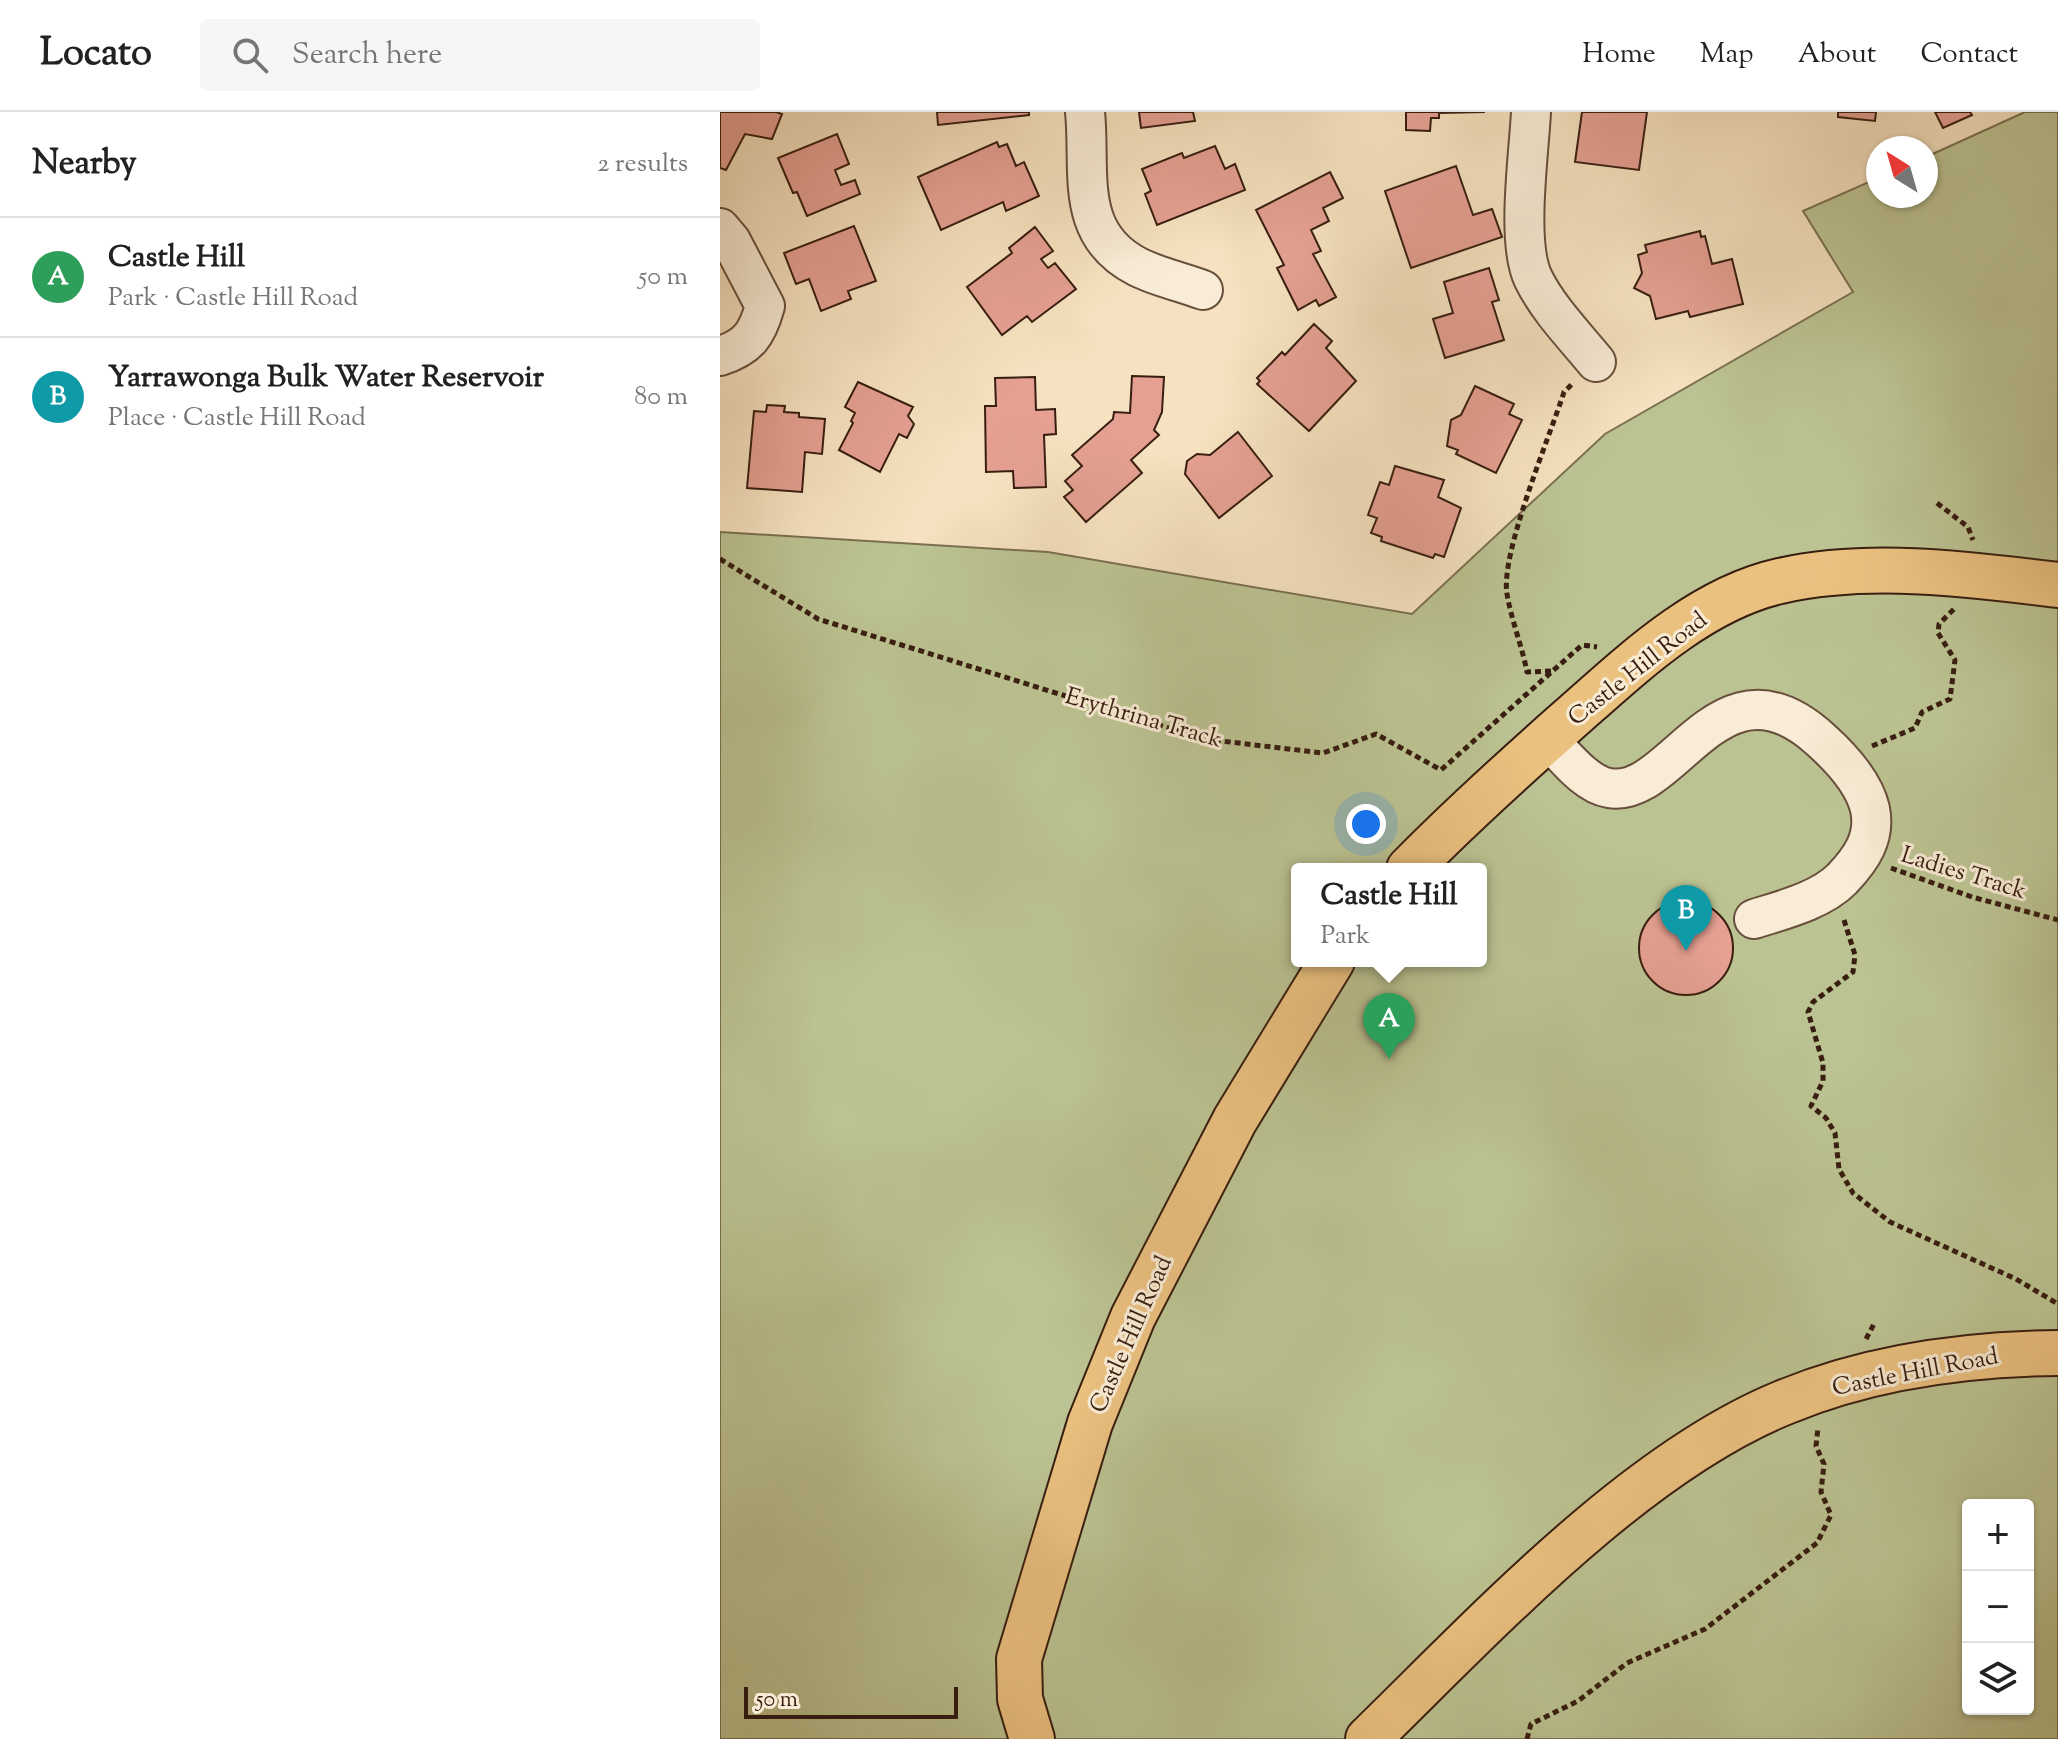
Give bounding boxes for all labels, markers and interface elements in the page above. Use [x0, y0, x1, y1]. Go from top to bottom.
search box [200, 19, 760, 91]
text: Locato [40, 28, 152, 82]
icon: search [228, 33, 272, 77]
text: Search here [292, 34, 442, 77]
text: Home [1582, 35, 1656, 75]
text: Map [1700, 35, 1754, 75]
text: About [1798, 35, 1876, 75]
text: Contact [1920, 35, 2018, 75]
north arrow [1866, 136, 1938, 208]
text: Nearby [32, 140, 137, 189]
text: 2 results [597, 146, 688, 183]
text: Castle Hill [108, 237, 245, 280]
text: A [47, 259, 69, 296]
text: 50 m [638, 259, 688, 296]
text: Park · Castle Hill Road [108, 280, 358, 317]
text: Yarrawonga Bulk Water Reservoir [108, 357, 544, 400]
text: B [50, 379, 66, 416]
text: 80 m [634, 379, 688, 416]
text: Place · Castle Hill Road [108, 400, 366, 437]
street label: Castle Hill Road [1561, 604, 1716, 735]
street label: Erythrina Track [1061, 680, 1226, 758]
your location [1346, 804, 1386, 844]
street label: Ladies Track [1897, 839, 2030, 909]
popup [1291, 863, 1487, 967]
text: Castle Hill [1320, 875, 1458, 918]
pin: B [1660, 885, 1712, 951]
text: Park [1320, 918, 1370, 955]
pin: A [1363, 993, 1415, 1059]
street label: Castle Hill Road [1082, 1250, 1182, 1419]
street label: Castle Hill Road [1829, 1340, 2002, 1406]
map controls [1962, 1499, 2034, 1715]
button: + [1962, 1499, 2034, 1571]
button: − [1962, 1571, 2034, 1643]
button: layers [1962, 1643, 2034, 1715]
scale bar [744, 1683, 958, 1719]
text: 50 m [756, 1685, 798, 1717]

